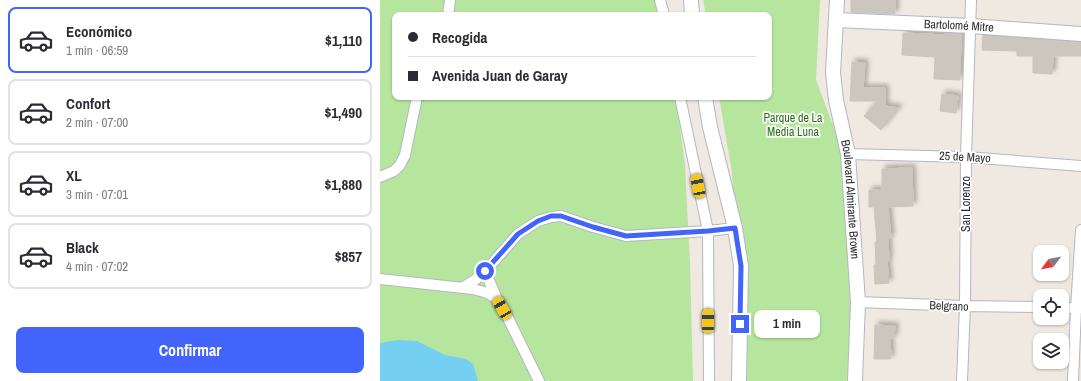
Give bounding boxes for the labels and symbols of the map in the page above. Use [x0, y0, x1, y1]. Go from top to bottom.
street label: Bartolomé Mitre [923, 16, 994, 36]
park label: Parque de La Media Luna [763, 110, 823, 140]
street label: Boulevard Almirante Brown [837, 138, 863, 259]
street label: 25 de Mayo [939, 148, 991, 166]
car [690, 173, 706, 199]
street label: San Lorenzo [958, 176, 974, 232]
north arrow [1033, 245, 1069, 281]
route start [476, 262, 494, 280]
car [491, 295, 513, 321]
street label: Belgrano [929, 297, 969, 315]
car [702, 309, 714, 333]
callout: 1 min [754, 310, 820, 338]
route end [731, 315, 749, 333]

